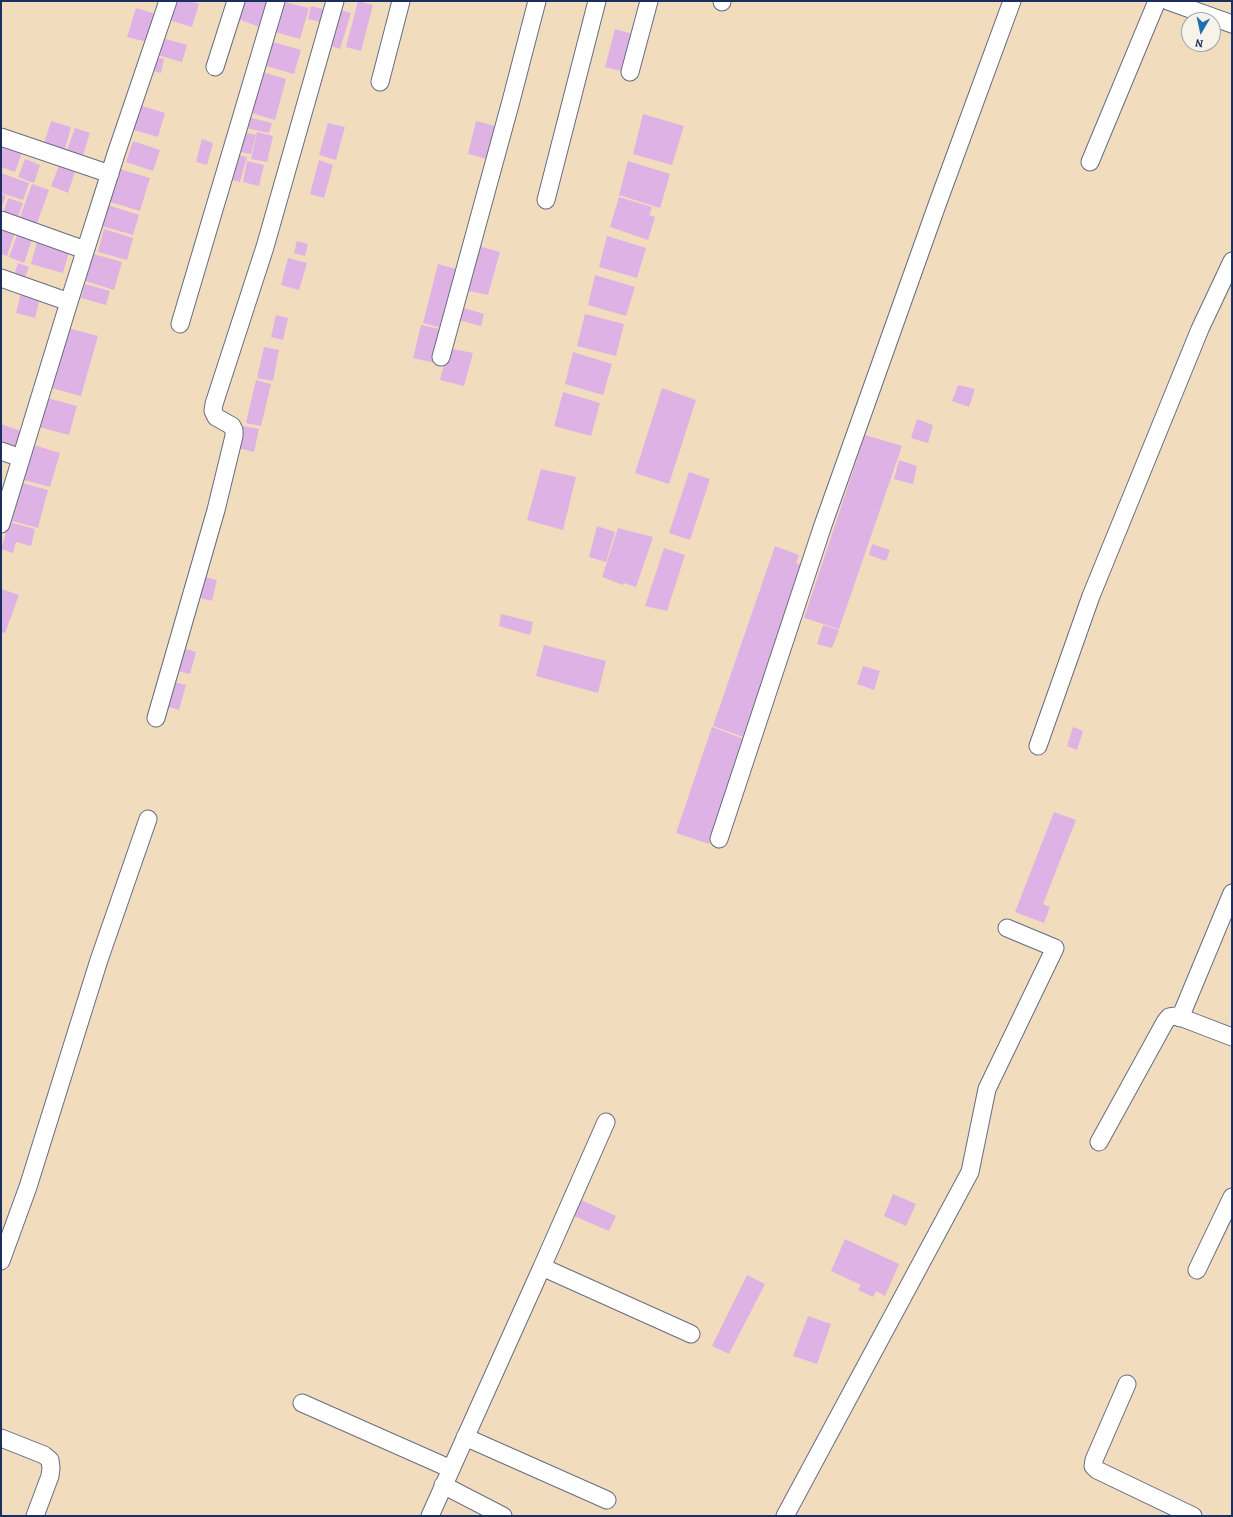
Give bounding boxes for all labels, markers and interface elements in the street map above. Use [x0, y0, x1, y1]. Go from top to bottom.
north arrow [1181, 12, 1221, 52]
text: N [1194, 35, 1204, 51]

